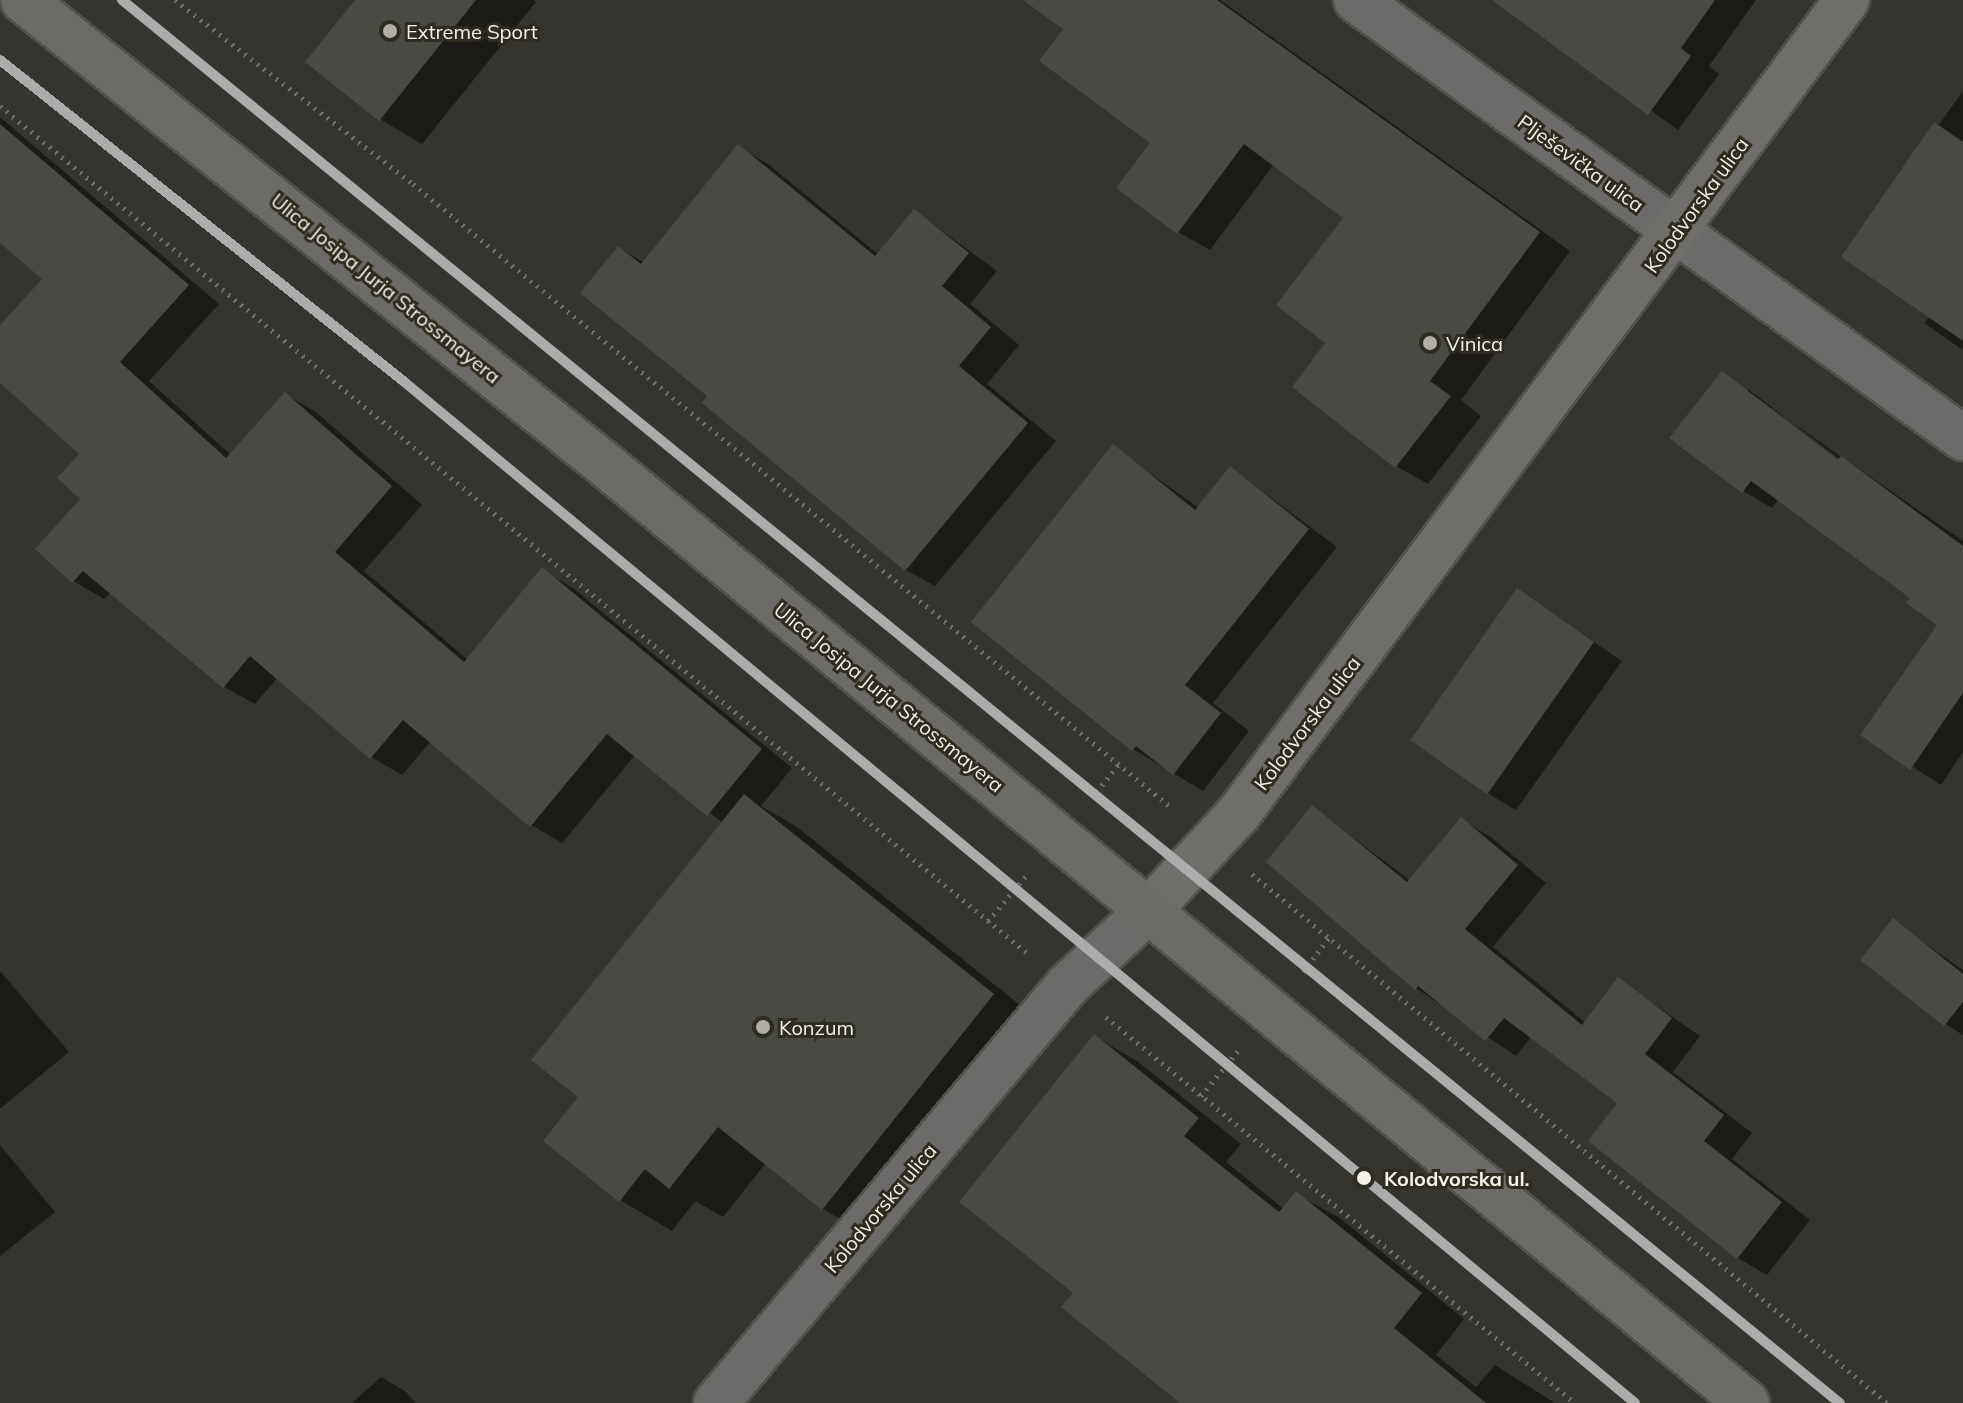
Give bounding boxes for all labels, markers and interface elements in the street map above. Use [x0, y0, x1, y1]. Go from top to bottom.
place label: Extreme Sport [406, 19, 538, 43]
marker: Extreme Sport [381, 22, 399, 40]
street label: Plješevička ulica [1513, 109, 1649, 217]
street label: Kolodvorska ulica [1639, 133, 1753, 277]
street label: Ulica Josipa Jurja Strossmayera [266, 188, 506, 388]
place label: Vinica [1446, 331, 1503, 355]
marker: Vinica [1421, 334, 1439, 352]
street label: Ulica Josipa Jurja Strossmayera [769, 597, 1009, 797]
street label: Kolodvorska ulica [1249, 651, 1365, 795]
place label: Konzum [779, 1015, 854, 1039]
marker: Konzum [754, 1018, 772, 1036]
street label: Kolodvorska ulica [819, 1138, 941, 1278]
marker: Kolodvorska ul. [1351, 1165, 1377, 1191]
place label: Kolodvorska ul. [1384, 1166, 1530, 1190]

